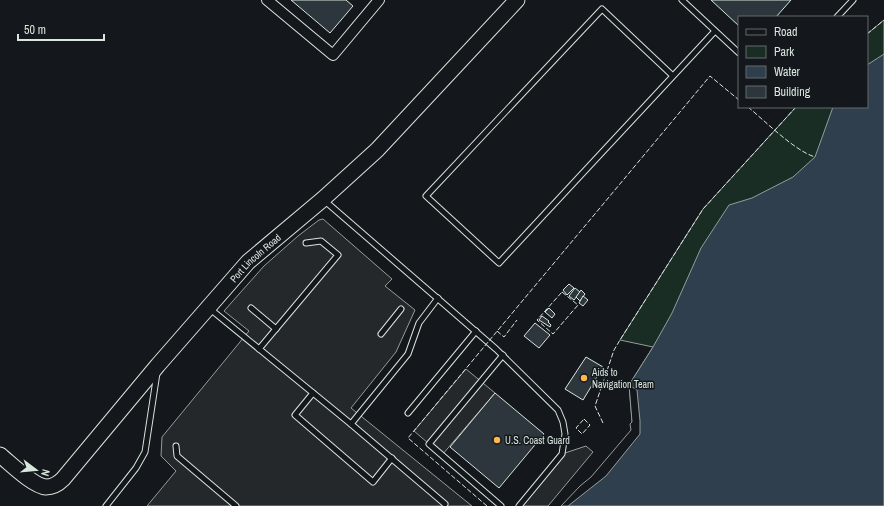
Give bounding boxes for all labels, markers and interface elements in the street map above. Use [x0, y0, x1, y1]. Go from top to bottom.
scale bar [18, 16, 104, 42]
legend [738, 16, 868, 108]
text: 50 m [24, 22, 46, 38]
text: Road [774, 24, 798, 40]
text: Park [774, 44, 794, 60]
text: Water [774, 64, 801, 80]
text: Building [774, 84, 811, 100]
street label: Port Lincoln Road [227, 231, 283, 285]
place label: Aids to Navigation Team [591, 366, 654, 391]
marker: Aids to Navigation Team [579, 373, 589, 383]
place label: U.S. Coast Guard [505, 434, 570, 447]
marker: U.S. Coast Guard [492, 435, 502, 445]
north arrow [16, 450, 56, 490]
text: N [38, 468, 53, 478]

